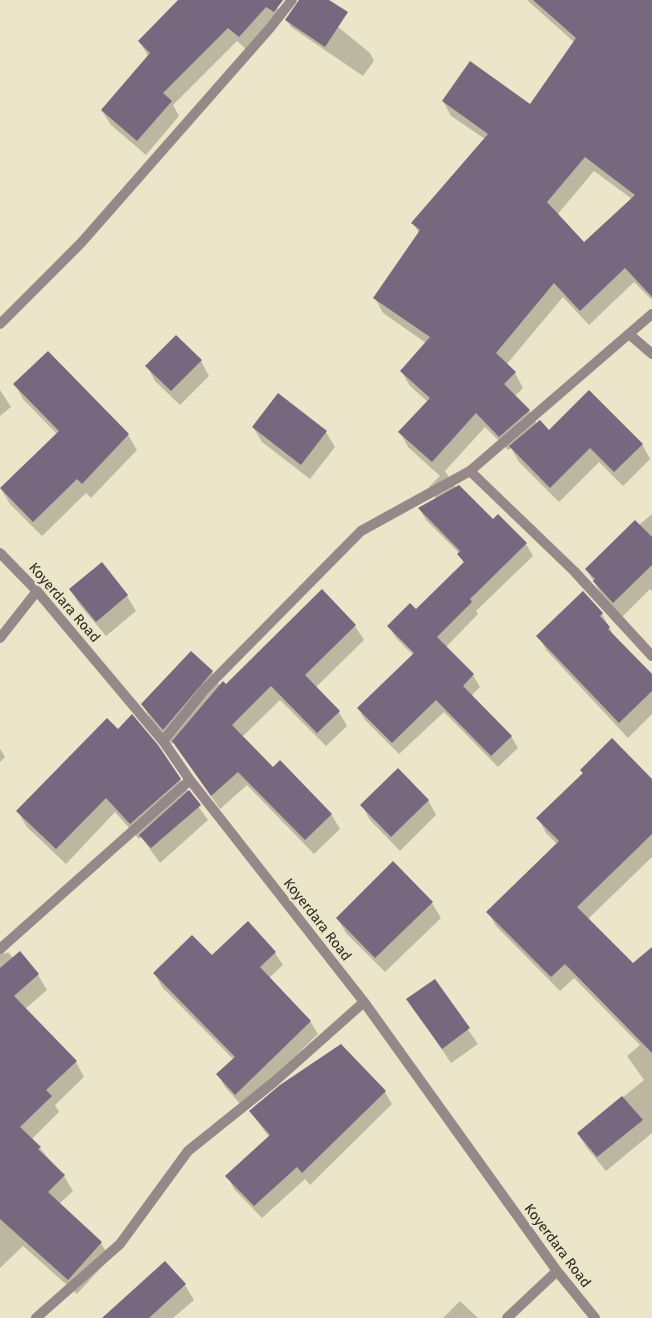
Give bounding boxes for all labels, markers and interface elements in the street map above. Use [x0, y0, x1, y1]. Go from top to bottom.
street label: Koyerdara Road [25, 560, 103, 646]
street label: Koyerdara Road [280, 875, 354, 965]
street label: Koyerdara Road [520, 1201, 594, 1291]

